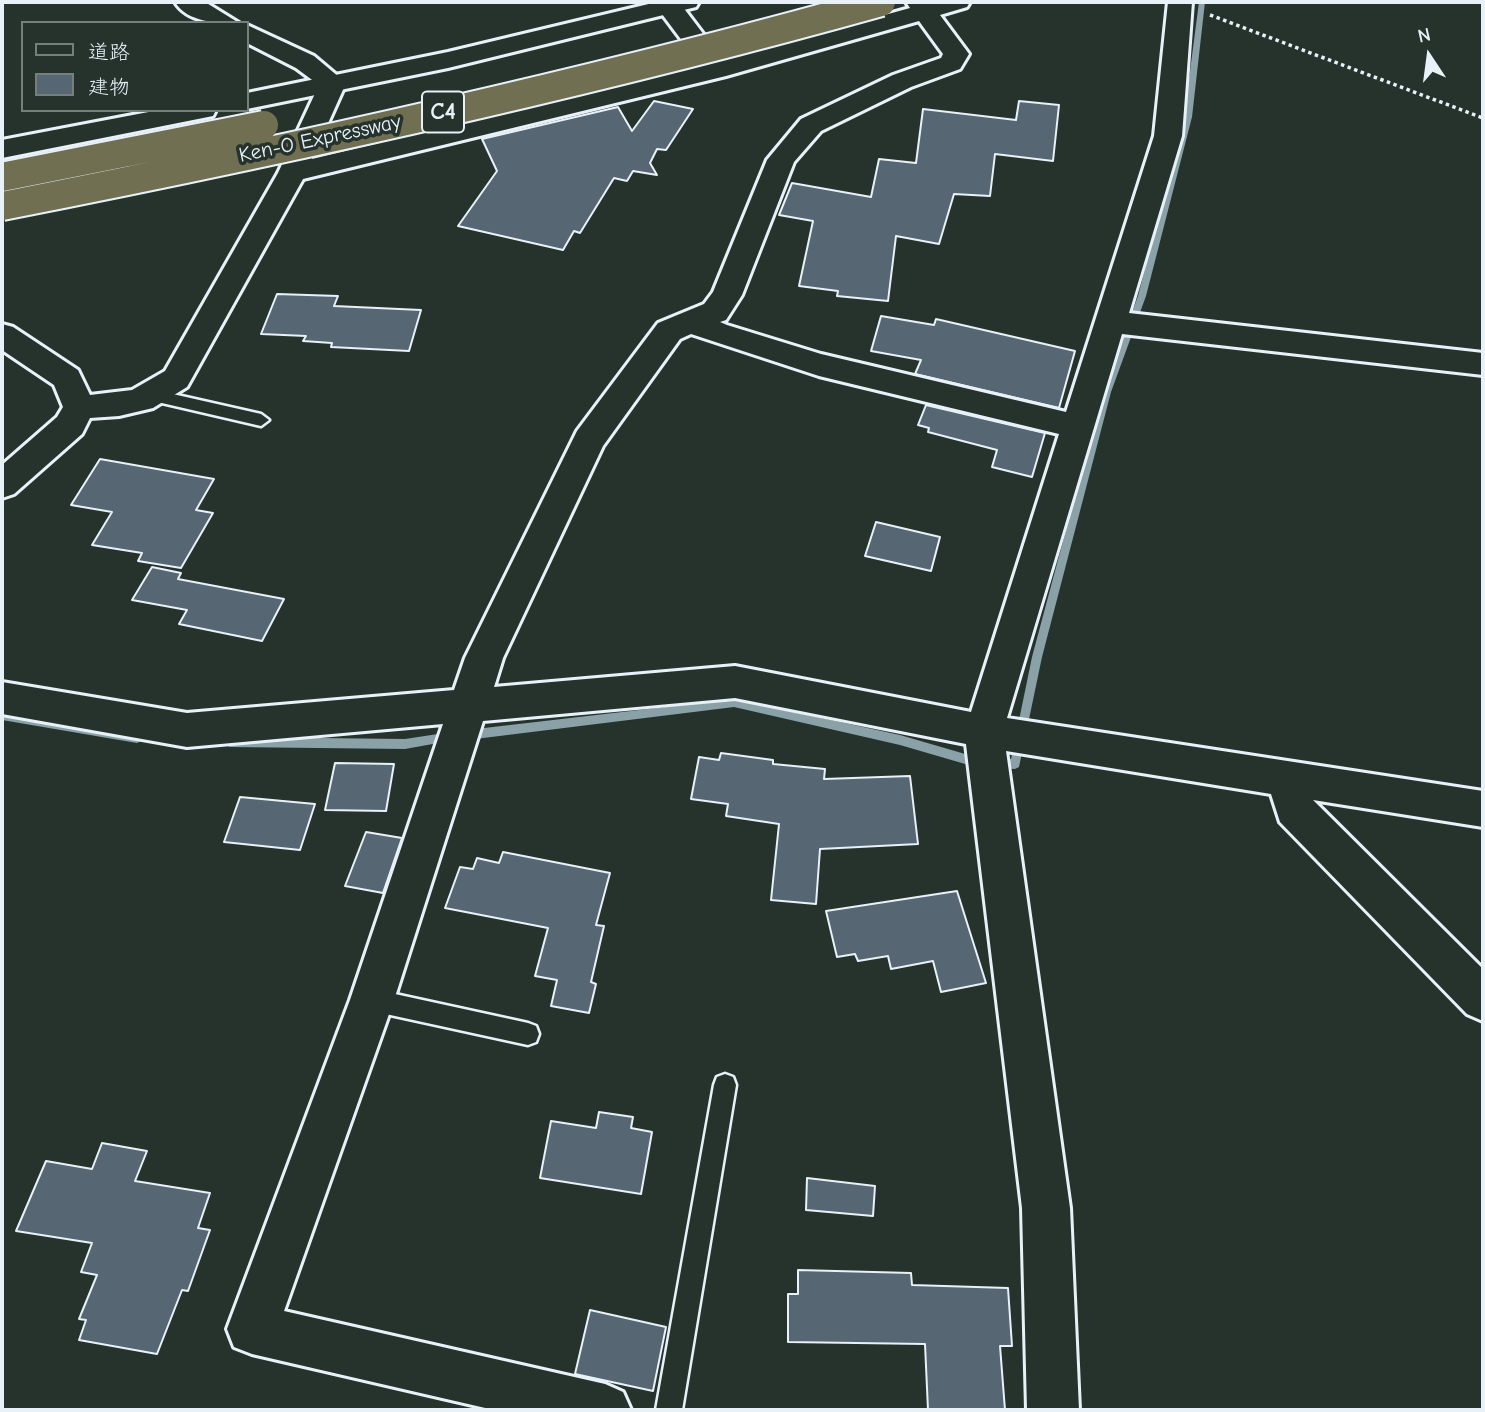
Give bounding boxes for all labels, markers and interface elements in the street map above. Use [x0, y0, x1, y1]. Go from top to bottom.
legend [21, 21, 248, 112]
north arrow [1394, 21, 1464, 91]
text: N [1416, 23, 1433, 48]
text: 道路 [88, 40, 130, 64]
text: 建物 [88, 75, 130, 99]
road number: C4 [422, 92, 464, 132]
street label: Ken-O Expressway [237, 110, 403, 168]

